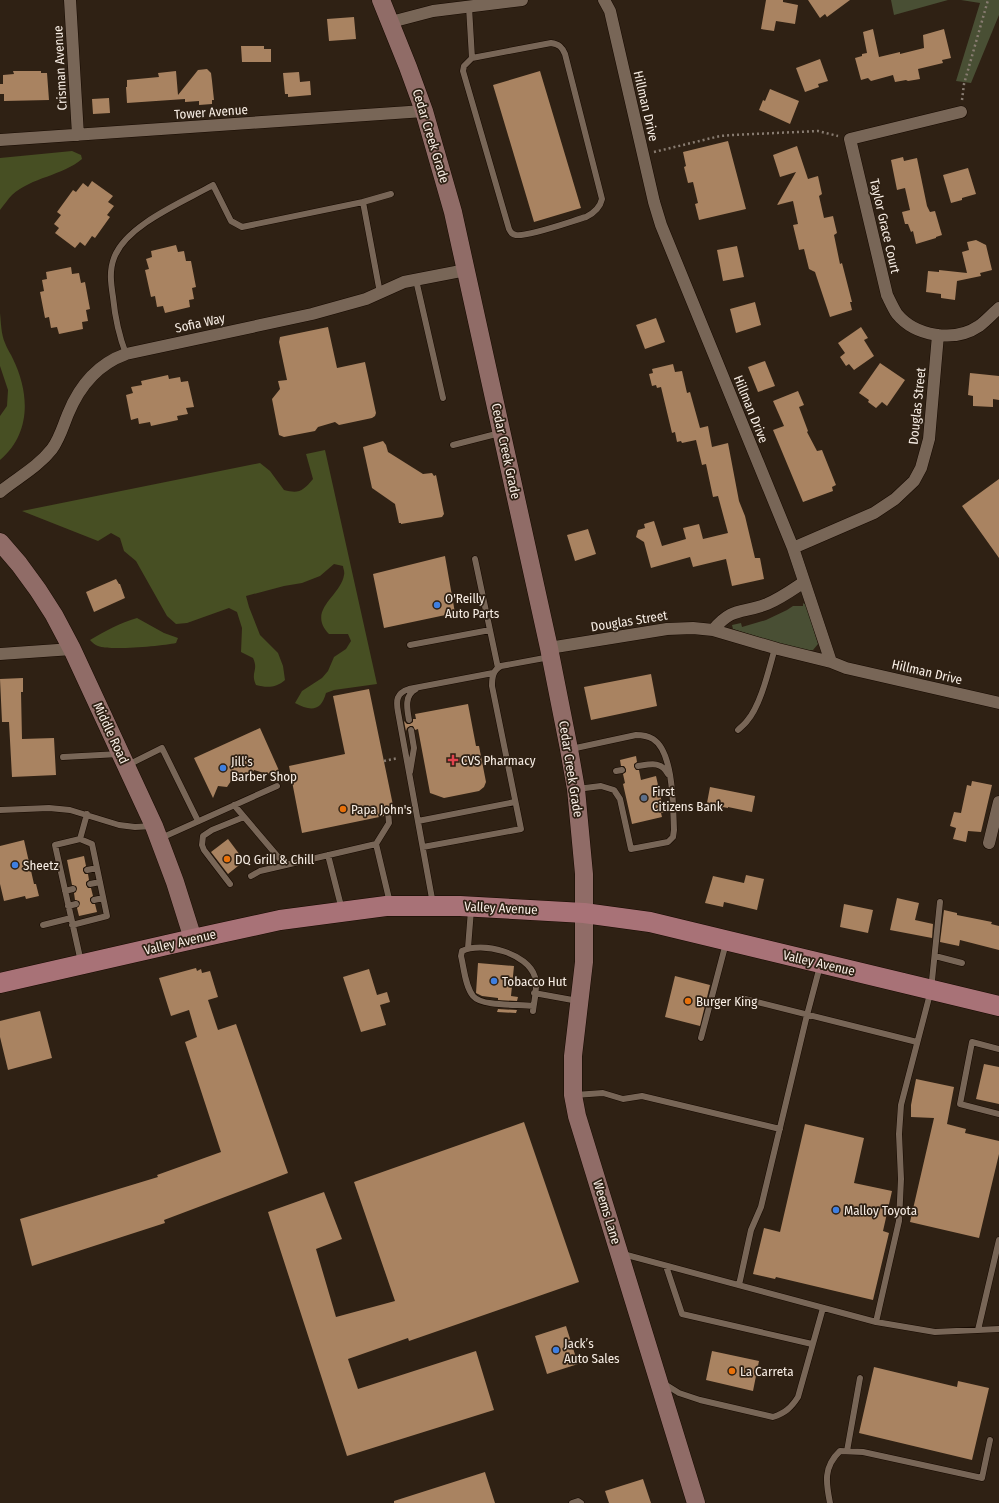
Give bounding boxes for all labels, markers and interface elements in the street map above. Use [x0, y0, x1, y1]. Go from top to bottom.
street label: Crisman Avenue [50, 25, 70, 111]
street label: Hillman Drive [631, 69, 661, 143]
street label: Cedar Creek Grade [410, 87, 452, 185]
street label: Tower Avenue [174, 102, 248, 122]
street label: Taylor Grace Court [867, 177, 903, 276]
street label: Sofia Way [174, 310, 227, 336]
street label: Douglas Street [905, 366, 929, 445]
street label: Hillman Drive [731, 373, 771, 445]
street label: Cedar Creek Grade [489, 402, 523, 500]
place label: O'Reilly Auto Parts [445, 591, 500, 621]
marker: O'Reilly Auto Parts [432, 600, 442, 610]
street label: Douglas Street [590, 607, 669, 634]
street label: Hillman Drive [890, 657, 964, 687]
street label: Middle Road [90, 700, 132, 766]
street label: Cedar Creek Grade [556, 720, 586, 818]
place label: CVS Pharmacy [461, 753, 536, 768]
place label: Jill’s Barber Shop [231, 754, 297, 784]
marker: CVS Pharmacy [448, 755, 458, 765]
marker: Jill’s Barber Shop [218, 763, 228, 773]
place label: First Citizens Bank [652, 784, 724, 814]
marker: First Citizens Bank [639, 793, 649, 803]
place label: Papa John's [351, 802, 412, 817]
marker: Papa John's [338, 804, 348, 814]
place label: DQ Grill & Chill [235, 852, 315, 867]
marker: DQ Grill & Chill [222, 854, 232, 864]
place label: Sheetz [23, 858, 59, 873]
marker: Sheetz [10, 860, 20, 870]
street label: Valley Avenue [464, 899, 538, 917]
street label: Valley Avenue [143, 926, 217, 958]
street label: Valley Avenue [782, 947, 856, 979]
place label: Tobacco Hut [502, 974, 568, 989]
marker: Tobacco Hut [489, 976, 499, 986]
place label: Burger King [696, 994, 758, 1009]
marker: Burger King [683, 996, 693, 1006]
street label: Weems Lane [590, 1178, 624, 1246]
place label: Malloy Toyota [844, 1203, 917, 1218]
marker: Malloy Toyota [831, 1205, 841, 1215]
place label: Jack’s Auto Sales [564, 1336, 620, 1366]
marker: Jack’s Auto Sales [551, 1345, 561, 1355]
place label: La Carreta [740, 1364, 794, 1379]
marker: La Carreta [727, 1366, 737, 1376]

